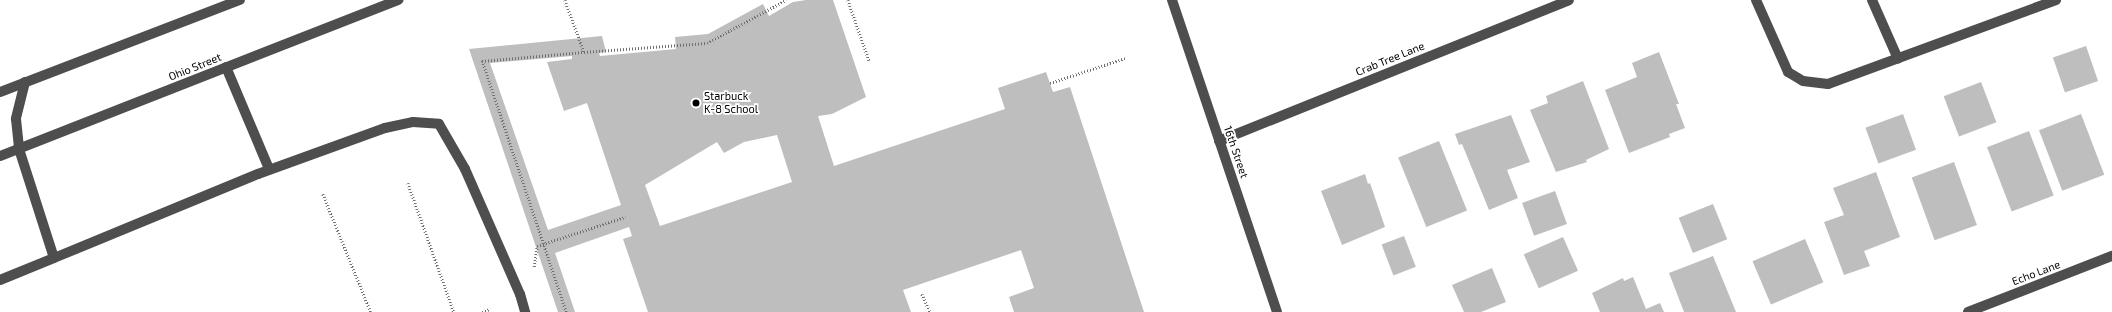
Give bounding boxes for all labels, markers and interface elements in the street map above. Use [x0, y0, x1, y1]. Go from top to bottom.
street label: Crab Tree Lane [1354, 39, 1426, 79]
street label: Ohio Street [167, 50, 223, 84]
place label: Starbuck K-8 School [704, 90, 758, 116]
marker: Starbuck K-8 School [691, 98, 701, 108]
street label: 16th Street [1221, 124, 1251, 180]
street label: Echo Lane [2010, 258, 2062, 288]

